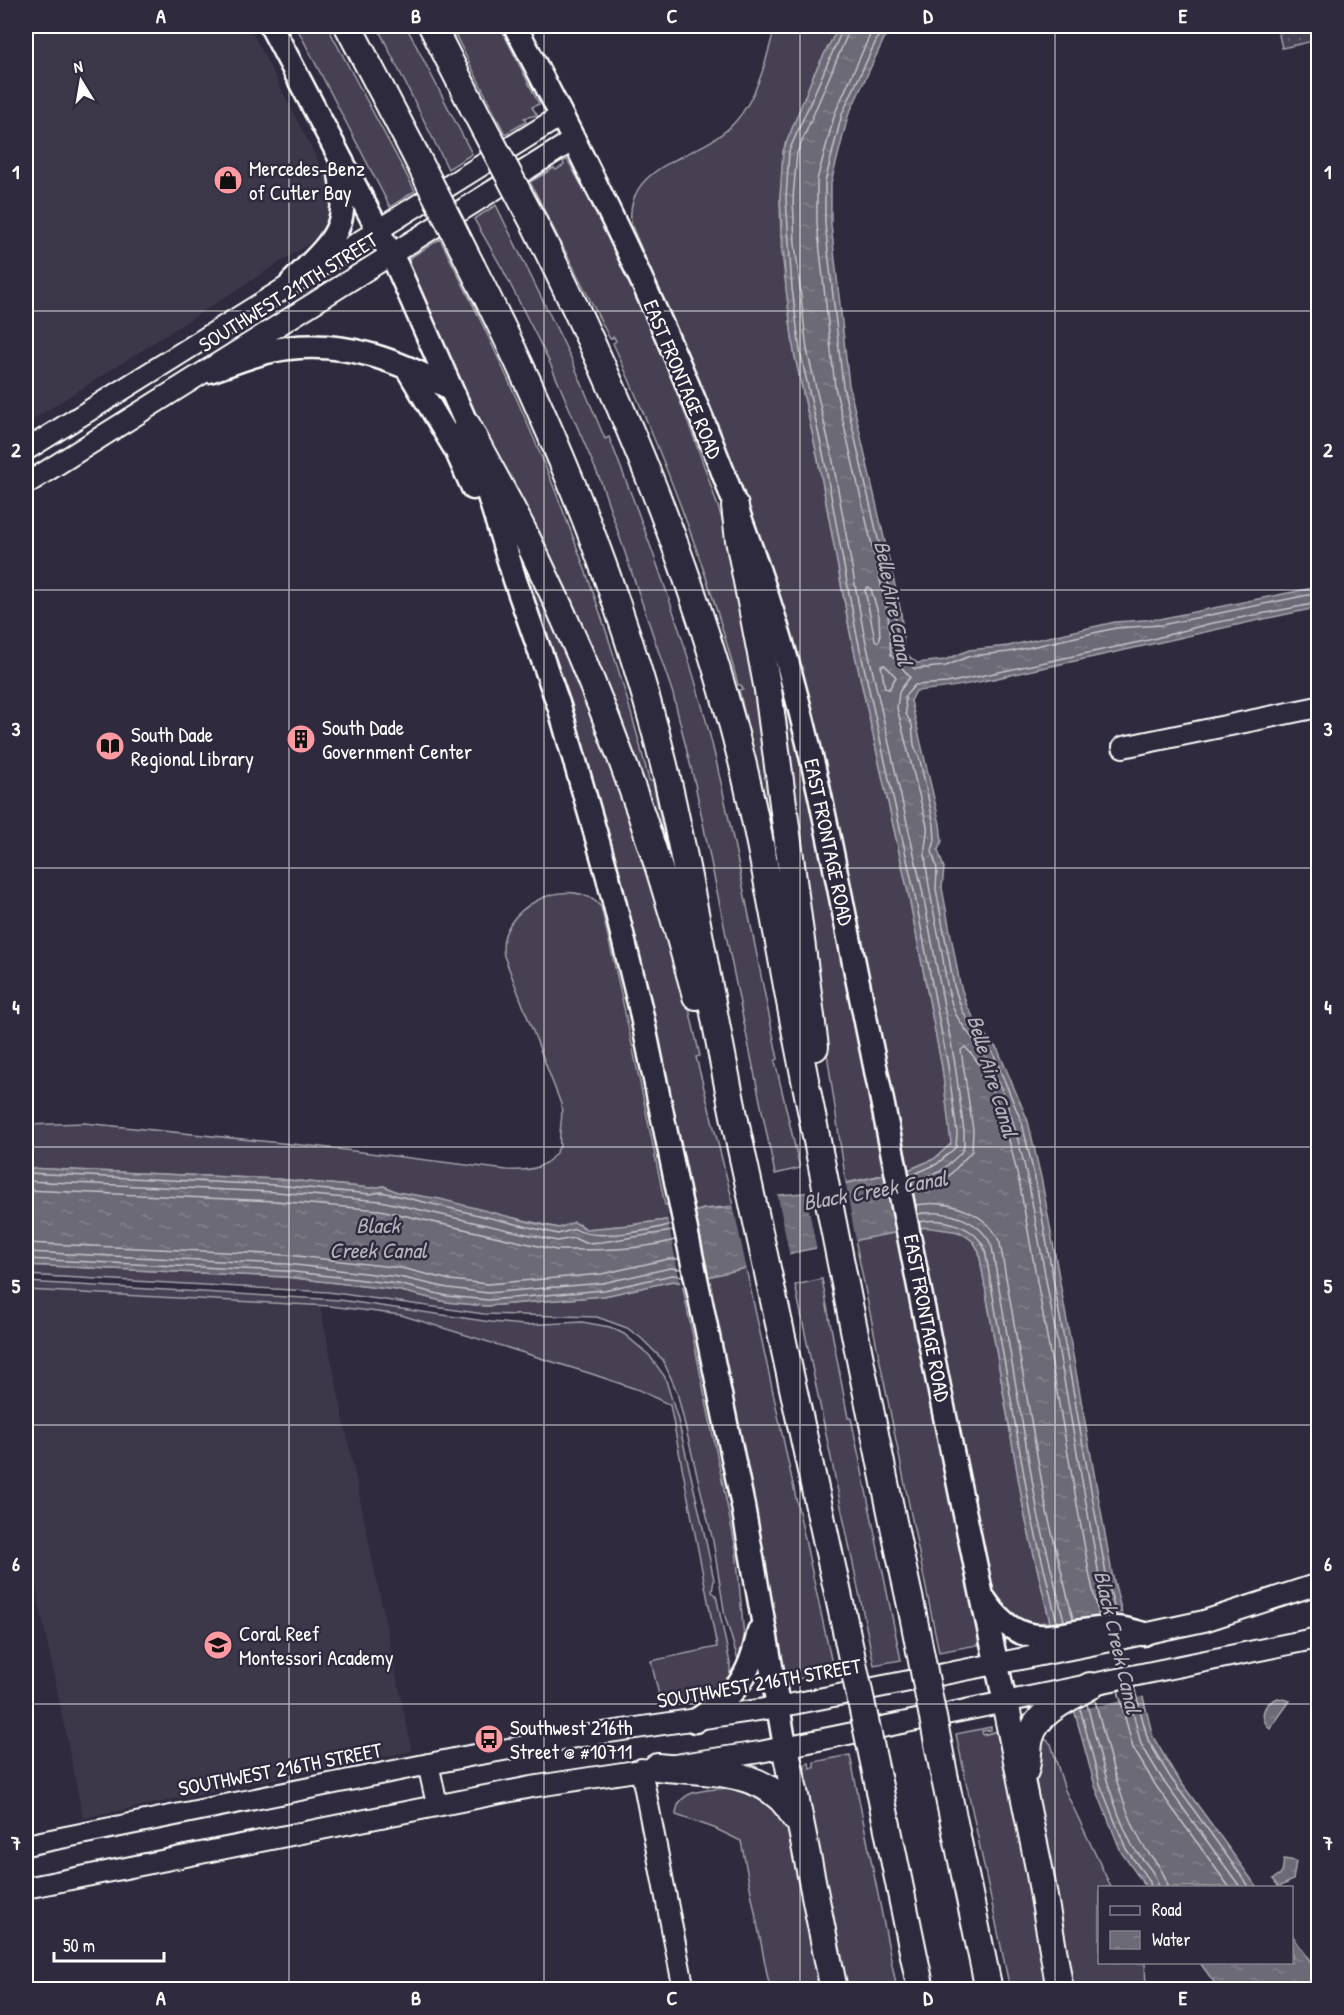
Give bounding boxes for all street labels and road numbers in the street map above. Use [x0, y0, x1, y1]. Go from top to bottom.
street label: SOUTHWEST 211TH STREET [193, 225, 384, 359]
street label: EAST FRONTAGE ROAD [636, 295, 730, 463]
street label: EAST FRONTAGE ROAD [797, 756, 861, 928]
street label: EAST FRONTAGE ROAD [897, 1232, 957, 1404]
street label: SOUTHWEST 216TH STREET [655, 1651, 864, 1715]
street label: SOUTHWEST 216TH STREET [176, 1735, 385, 1803]

